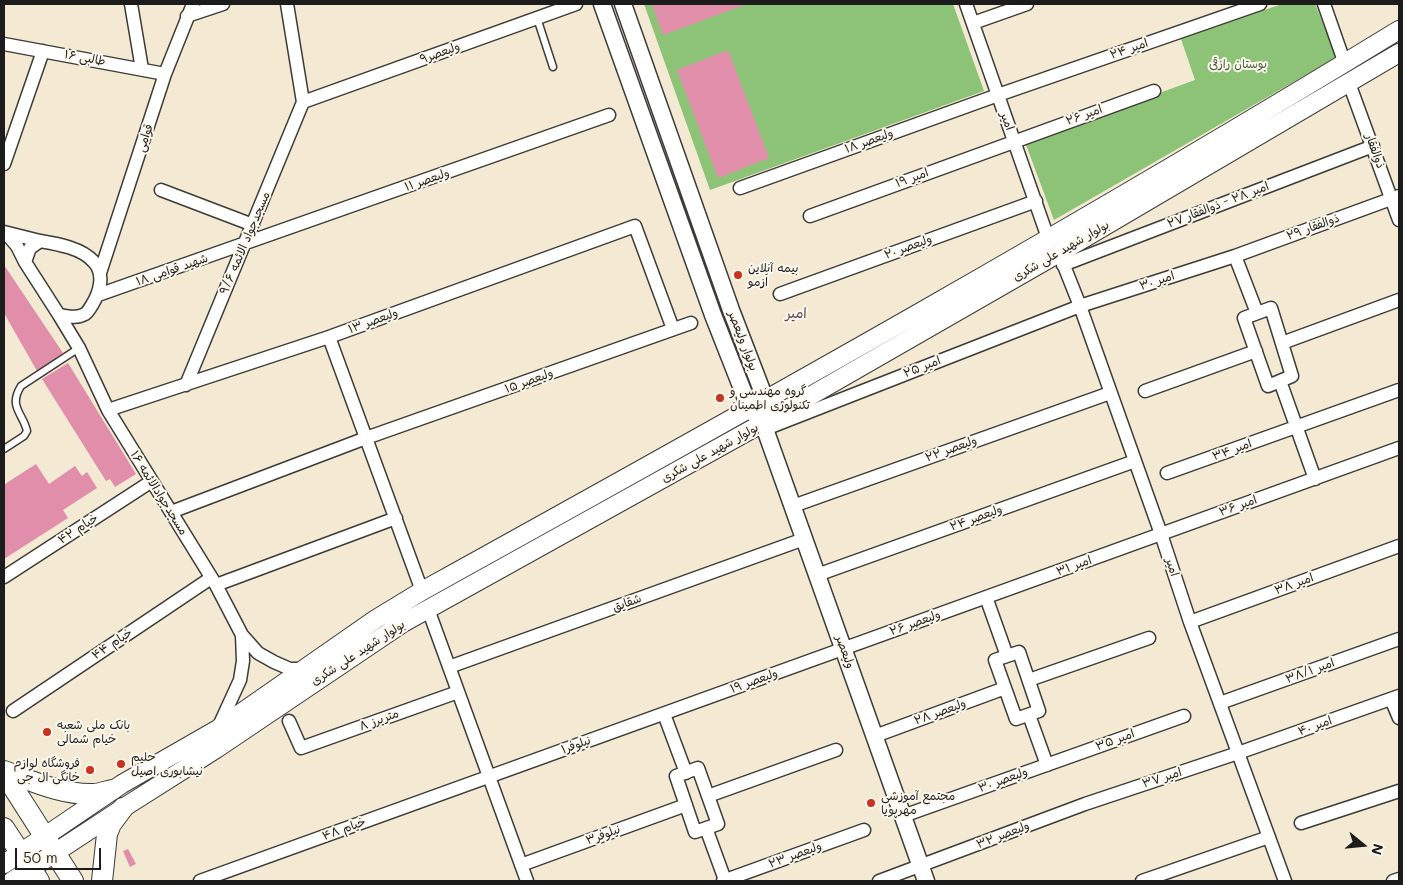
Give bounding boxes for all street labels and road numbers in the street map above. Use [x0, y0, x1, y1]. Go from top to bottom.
street label: امیر ۲۴ [1108, 36, 1150, 62]
street label: ولیعصر۹ [418, 39, 462, 67]
street label: طالبی ۱۶ [63, 47, 107, 69]
street label: امیر ۲۶ [1064, 102, 1104, 128]
street label: امیر [997, 110, 1017, 132]
street label: قوامی [134, 122, 156, 154]
street label: ولیعصر ۱۸ [843, 126, 895, 156]
street label: ذوالفقار [1362, 132, 1388, 170]
street label: امیر ۱۹ [893, 165, 931, 191]
street label: ولیعصر ۱۱ [403, 166, 451, 194]
street label: امیر ۲۸ - ذوالفقار ۲۷ [1165, 179, 1271, 231]
street label: مسجدجواد الائمه ۹/۶ [217, 189, 273, 297]
street label: ذوالفقار ۲۹ [1285, 211, 1341, 243]
street label: بولوار شهید علی شکری [1010, 218, 1112, 284]
street label: ولیعصر ۲۰ [882, 232, 934, 262]
street label: شهید قوامی ۱۸ [134, 251, 210, 289]
street label: امیر ۳۰ [1138, 269, 1176, 293]
street label: ولیعصر ۱۳ [346, 305, 400, 337]
street label: بولوار ولیعصر [725, 309, 761, 373]
street label: امیر ۲۵ [901, 353, 943, 381]
street label: ولیعصر ۱۵ [503, 366, 555, 396]
street label: بولوار شهید علی شکری [659, 420, 761, 486]
street label: ولیعصر ۲۲ [923, 433, 979, 465]
street label: امیر ۳۴ [1210, 436, 1254, 464]
street label: مسجدجوادالائمه ۱۶ [127, 448, 191, 538]
street label: امیر ۳۶ [1217, 492, 1259, 520]
street label: ولیعصر ۲۴ [948, 502, 1004, 534]
street label: خیام ۴۲ [55, 511, 101, 547]
street label: امیر ۳۱ [1054, 553, 1094, 579]
street label: امیر [1162, 556, 1182, 578]
street label: امیر ۳۸ [1272, 570, 1316, 598]
street label: شقایق [611, 591, 643, 615]
street label: ولیعصر ۲۶ [888, 607, 942, 639]
street label: بولوار شهید علی شکری [308, 617, 408, 689]
street label: خیام ۴۴ [89, 625, 135, 663]
street label: ولیعصر [832, 634, 858, 670]
street label: امیر ۳۸/۱ [1283, 655, 1337, 687]
street label: ولیعصر ۱۹ [728, 666, 780, 696]
street label: ولیعصر ۲۸ [912, 696, 968, 728]
street label: ۸ متریرز [357, 706, 401, 734]
street label: امیر ۴۰ [1296, 713, 1334, 739]
street label: امیر ۳۵ [1094, 726, 1136, 754]
street label: نیلوفر۱ [559, 733, 593, 757]
street label: ولیعصر ۳۰ [976, 764, 1030, 796]
street label: امیر ۳۷ [1140, 765, 1184, 791]
street label: خیام ۴۸ [320, 815, 368, 843]
street label: ولیعصر ۳۲ [974, 818, 1032, 852]
street label: نیلوفر۳ [584, 822, 622, 848]
street label: ولیعصر ۲۳ [766, 839, 824, 871]

